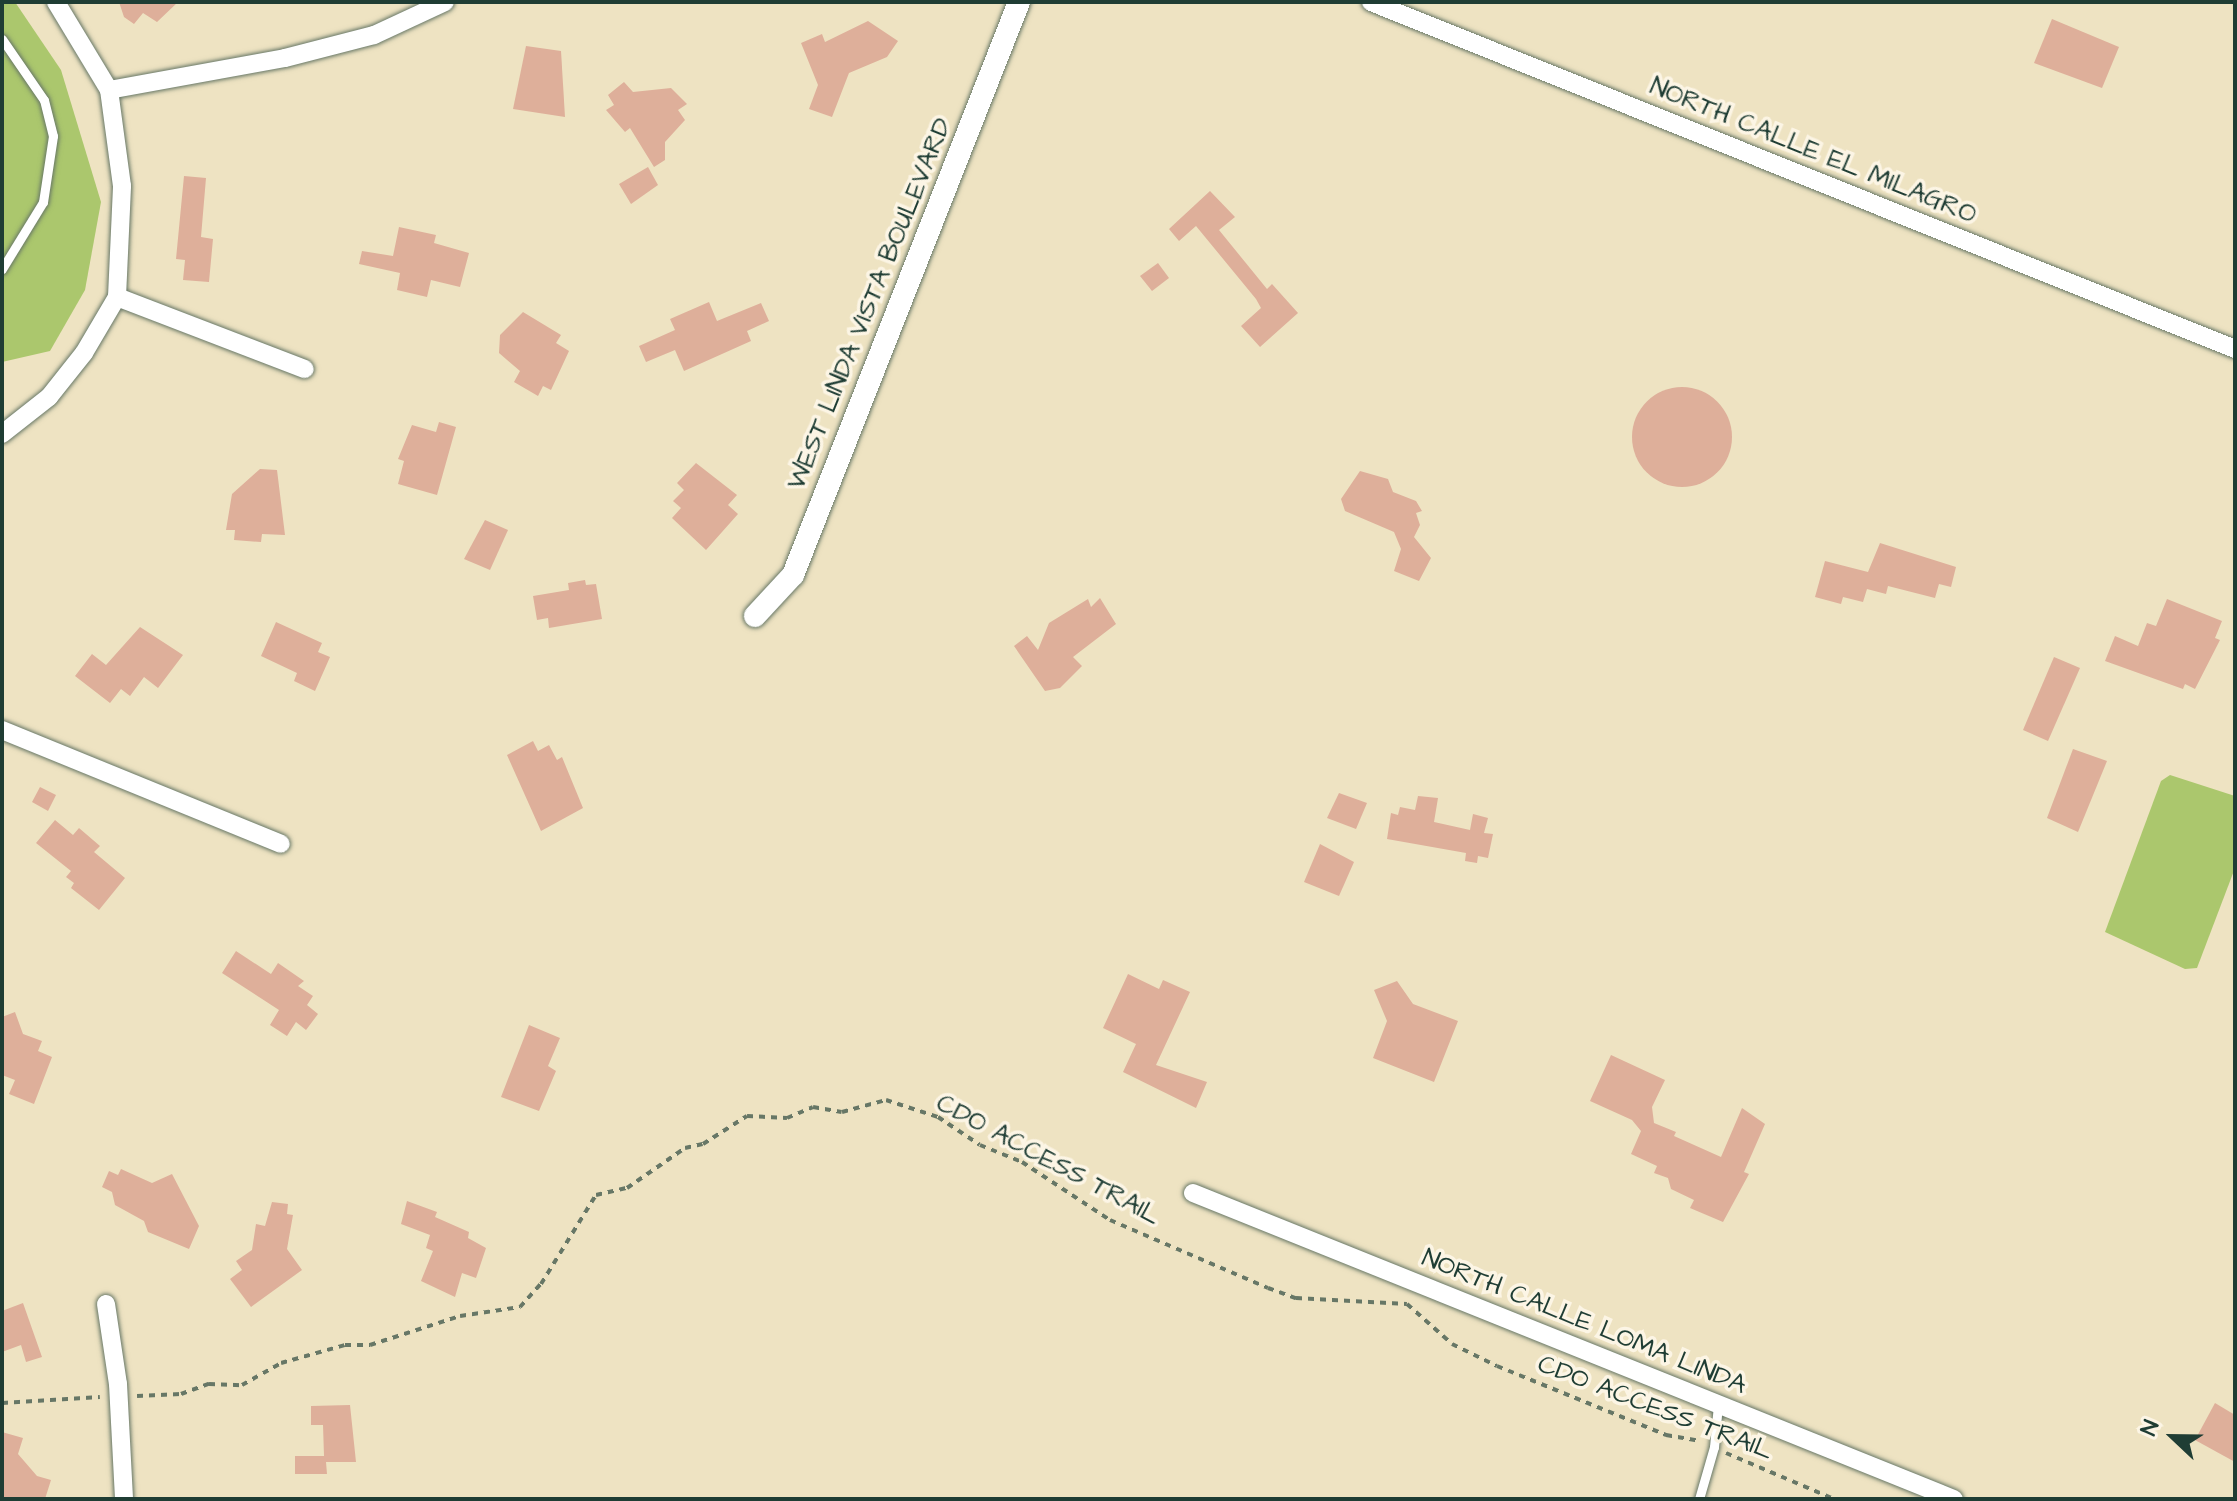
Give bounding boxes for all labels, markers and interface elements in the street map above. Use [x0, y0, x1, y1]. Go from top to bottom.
street label: NORTH CALLE EL MILAGRO [1645, 71, 1981, 231]
street label: WEST LINDA VISTA BOULEVARD [781, 114, 959, 494]
street label: CDO ACCESS TRAIL [931, 1088, 1165, 1232]
street label: NORTH CALLE LOMA LINDA [1417, 1243, 1751, 1401]
street label: CDO ACCESS TRAIL [1533, 1349, 1777, 1467]
north arrow [2133, 1397, 2213, 1477]
text: N [2133, 1416, 2167, 1440]

